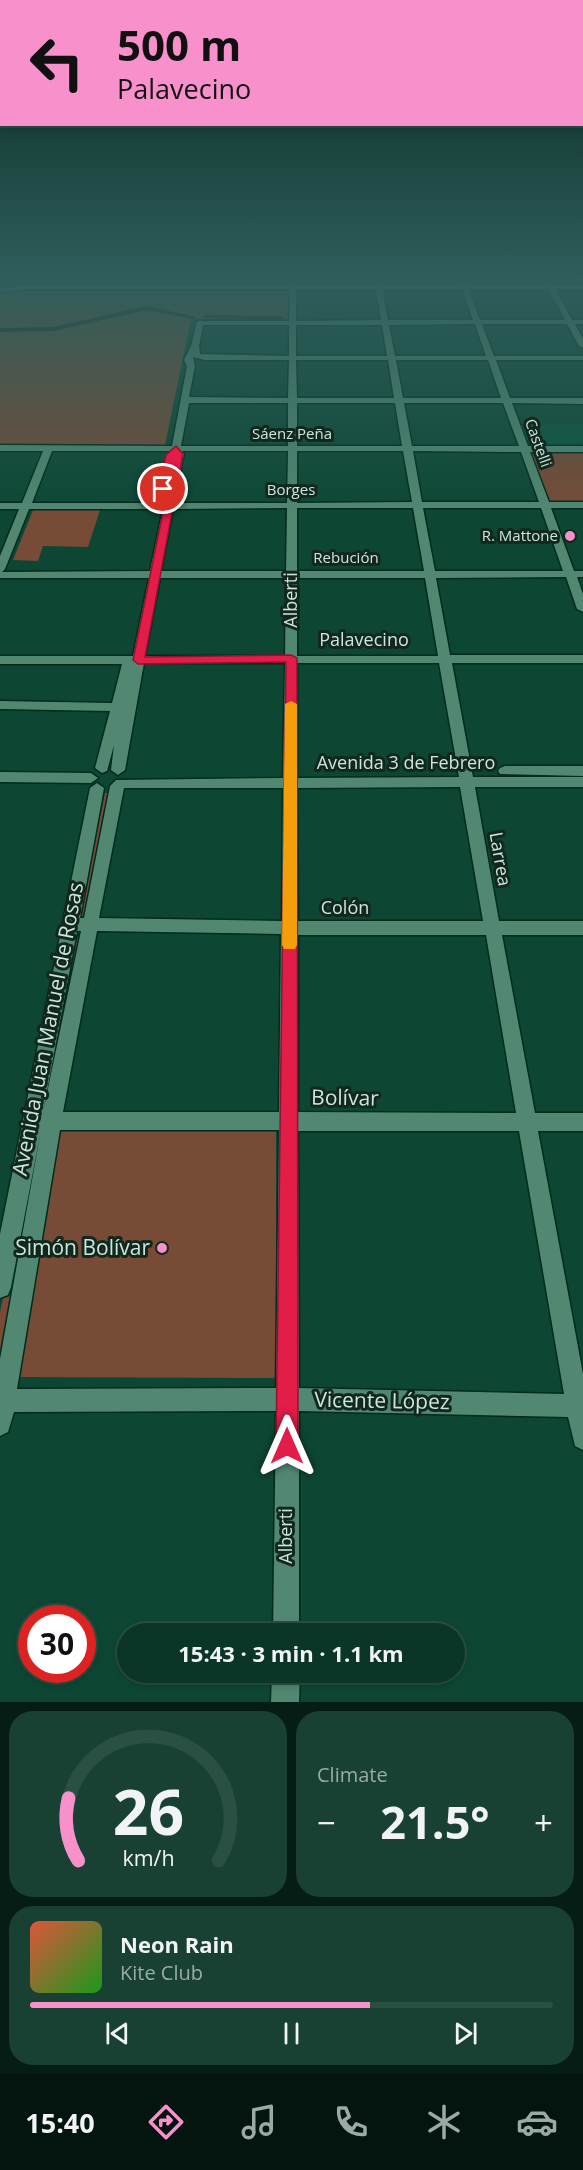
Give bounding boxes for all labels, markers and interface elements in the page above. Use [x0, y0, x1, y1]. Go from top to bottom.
text: 500 m [117, 16, 241, 73]
icon: left [18, 24, 96, 102]
text: Palavecino [117, 70, 251, 107]
street label: Castelli [521, 416, 557, 470]
street label: Sáenz Peña [252, 423, 332, 443]
pin [137, 463, 188, 514]
icon: arrive [146, 472, 179, 505]
street label: Borges [267, 479, 315, 499]
place label: R. Mattone [482, 525, 558, 545]
marker: R. Mattone [563, 529, 577, 543]
street label: Rebución [313, 547, 379, 567]
street label: Alberti [278, 572, 302, 628]
street label: Palavecino [319, 627, 409, 651]
street label: Avenida 3 de Febrero [317, 750, 495, 774]
street label: Larrea [484, 830, 518, 888]
street label: Avenida Juan Manuel de Rosas [5, 880, 89, 1178]
street label: Colón [321, 895, 369, 919]
street label: Bolívar [311, 1082, 379, 1112]
place label: Simón Bolívar [15, 1233, 150, 1261]
marker: Simón Bolívar [155, 1241, 169, 1255]
street label: Vicente López [314, 1385, 450, 1415]
position arrow [255, 1414, 319, 1478]
street label: Alberti [273, 1508, 297, 1564]
speed limit sign: 30 [18, 1605, 96, 1683]
text: 15:43 · 3 min · 1.1 km [178, 1638, 404, 1668]
text: Climate [317, 1761, 388, 1788]
text: 26 [112, 1768, 184, 1853]
text: 21.5° [380, 1791, 490, 1852]
text: − [317, 1800, 336, 1845]
text: + [534, 1800, 553, 1845]
text: km/h [122, 1843, 174, 1872]
text: Neon Rain [120, 1929, 234, 1959]
text: Kite Club [120, 1959, 203, 1986]
icon: previous [101, 2017, 134, 2050]
icon: pause [275, 2017, 308, 2050]
icon: next [449, 2017, 482, 2050]
icon: directions [145, 2101, 187, 2143]
icon: music [238, 2101, 280, 2143]
icon: phone [330, 2101, 372, 2143]
icon: climate [423, 2101, 465, 2143]
icon: car [516, 2101, 558, 2143]
text: 15:40 [25, 2104, 95, 2141]

